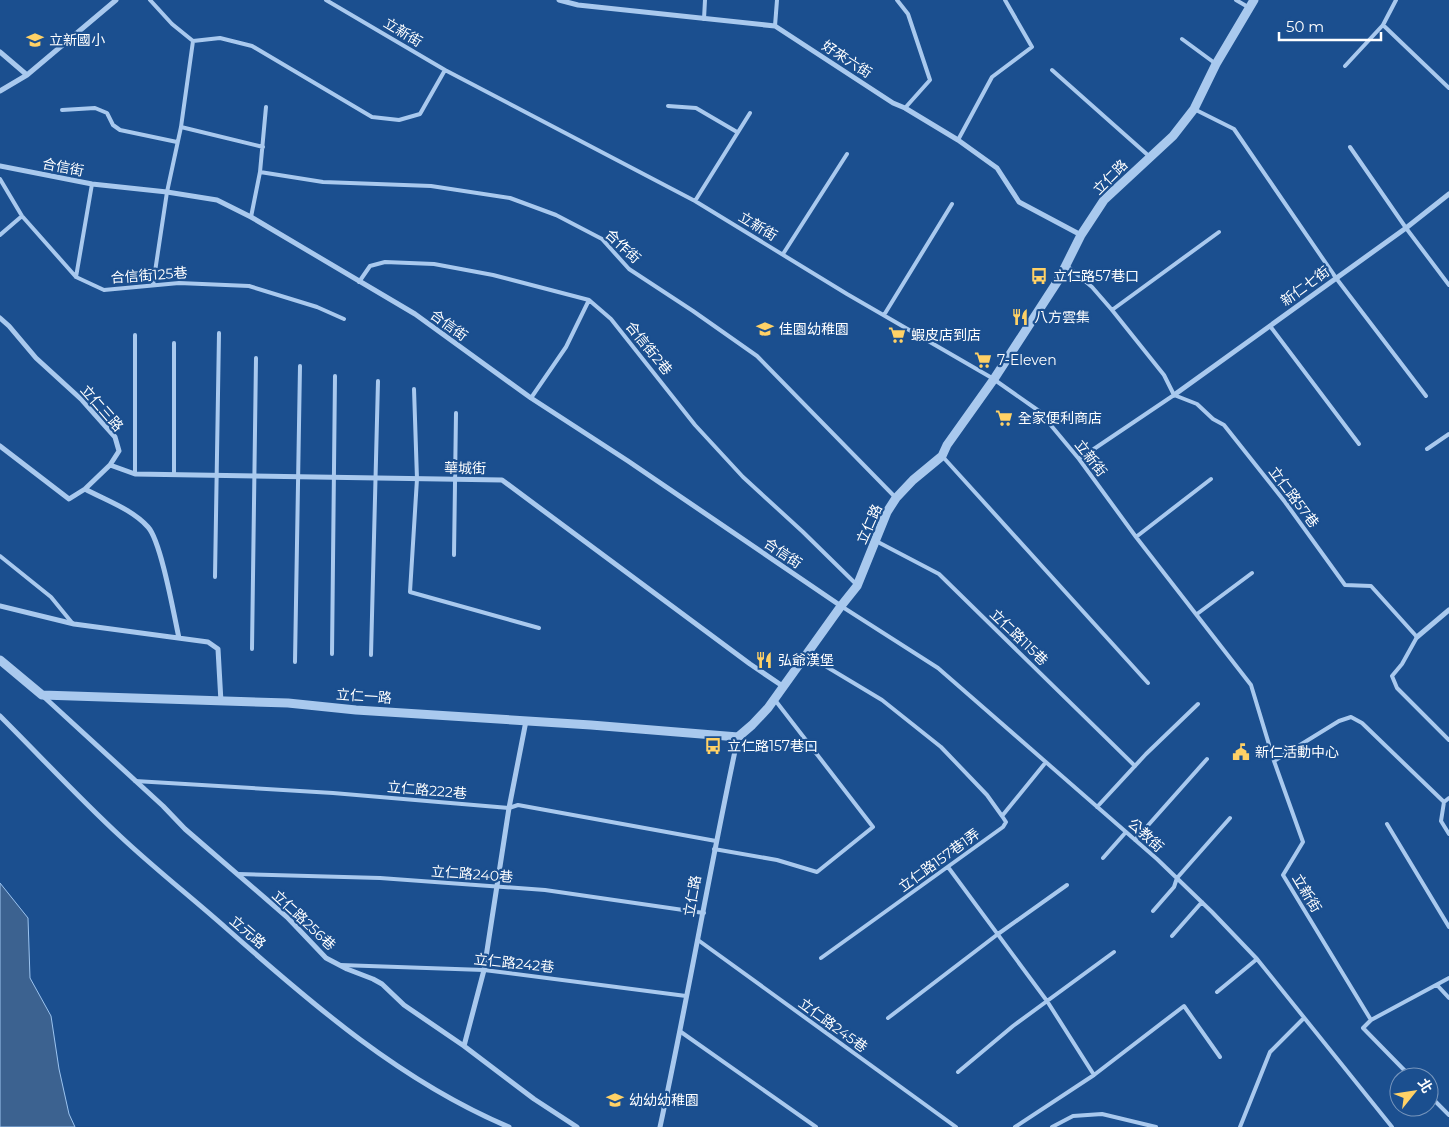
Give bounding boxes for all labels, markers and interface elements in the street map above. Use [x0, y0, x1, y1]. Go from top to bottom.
scale bar [1279, 10, 1382, 42]
street label: 立新街 [380, 13, 426, 51]
text: 50 m [1286, 17, 1324, 36]
school or university icon: 立新國小 [25, 30, 45, 50]
place label: 立新國小 [49, 31, 105, 49]
street label: 好來六街 [819, 36, 875, 82]
street label: 合信街 [41, 154, 85, 180]
street label: 立仁路 [1089, 156, 1131, 198]
street label: 立新街 [735, 207, 781, 245]
street label: 合作街 [602, 225, 644, 267]
street label: 新仁七街 [1277, 262, 1333, 310]
street label: 合信街125巷 [110, 263, 188, 287]
bus stop icon: 立仁路57巷口 [1029, 266, 1049, 286]
place label: 立仁路57巷口 [1053, 267, 1139, 285]
street label: 合信街 [427, 305, 471, 345]
restaurant icon: 八方雲集 [1010, 307, 1030, 327]
place label: 八方雲集 [1034, 308, 1090, 326]
street label: 合信街2巷 [622, 317, 676, 379]
school or university icon: 佳園幼稚園 [755, 319, 775, 339]
place label: 佳園幼稚園 [779, 320, 849, 338]
supermarket icon: 蝦皮店到店 [887, 325, 907, 345]
place label: 蝦皮店到店 [911, 326, 981, 344]
supermarket icon: 7-Eleven [973, 350, 993, 370]
place label: 7-Eleven [997, 351, 1057, 369]
street label: 立仁三路 [77, 381, 127, 435]
supermarket icon: 全家便利商店 [994, 408, 1014, 428]
place label: 全家便利商店 [1018, 409, 1102, 427]
street label: 立新街 [1071, 436, 1111, 480]
street label: 華城街 [444, 459, 486, 477]
street label: 立仁路57巷 [1265, 463, 1323, 531]
street label: 立仁路 [852, 501, 886, 547]
street label: 合信街 [761, 534, 805, 572]
street label: 立仁路115巷 [986, 605, 1052, 669]
restaurant icon: 弘爺漢堡 [754, 650, 774, 670]
place label: 弘爺漢堡 [778, 651, 834, 669]
street label: 立仁一路 [335, 685, 393, 707]
bus stop icon: 立仁路157巷口 [703, 736, 723, 756]
place label: 立仁路157巷口 [727, 737, 818, 755]
public building icon: 新仁活動中心 [1231, 742, 1251, 762]
place label: 新仁活動中心 [1255, 743, 1339, 761]
street label: 立仁路222巷 [386, 778, 468, 802]
street label: 公教街 [1124, 814, 1168, 856]
street label: 立仁路157巷1弄 [895, 824, 983, 896]
street label: 立仁路240巷 [430, 862, 514, 886]
street label: 立新街 [1288, 870, 1326, 916]
street label: 立仁路 [679, 874, 705, 918]
street label: 立仁路256巷 [268, 886, 340, 954]
street label: 立元路 [226, 911, 270, 953]
street label: 立仁路242巷 [473, 950, 555, 976]
street label: 立仁路245巷 [795, 994, 871, 1056]
north arrow [1389, 1067, 1439, 1117]
text: 北 [1414, 1075, 1437, 1096]
school or university icon: 幼幼幼稚園 [605, 1090, 625, 1110]
place label: 幼幼幼稚園 [629, 1091, 699, 1109]

